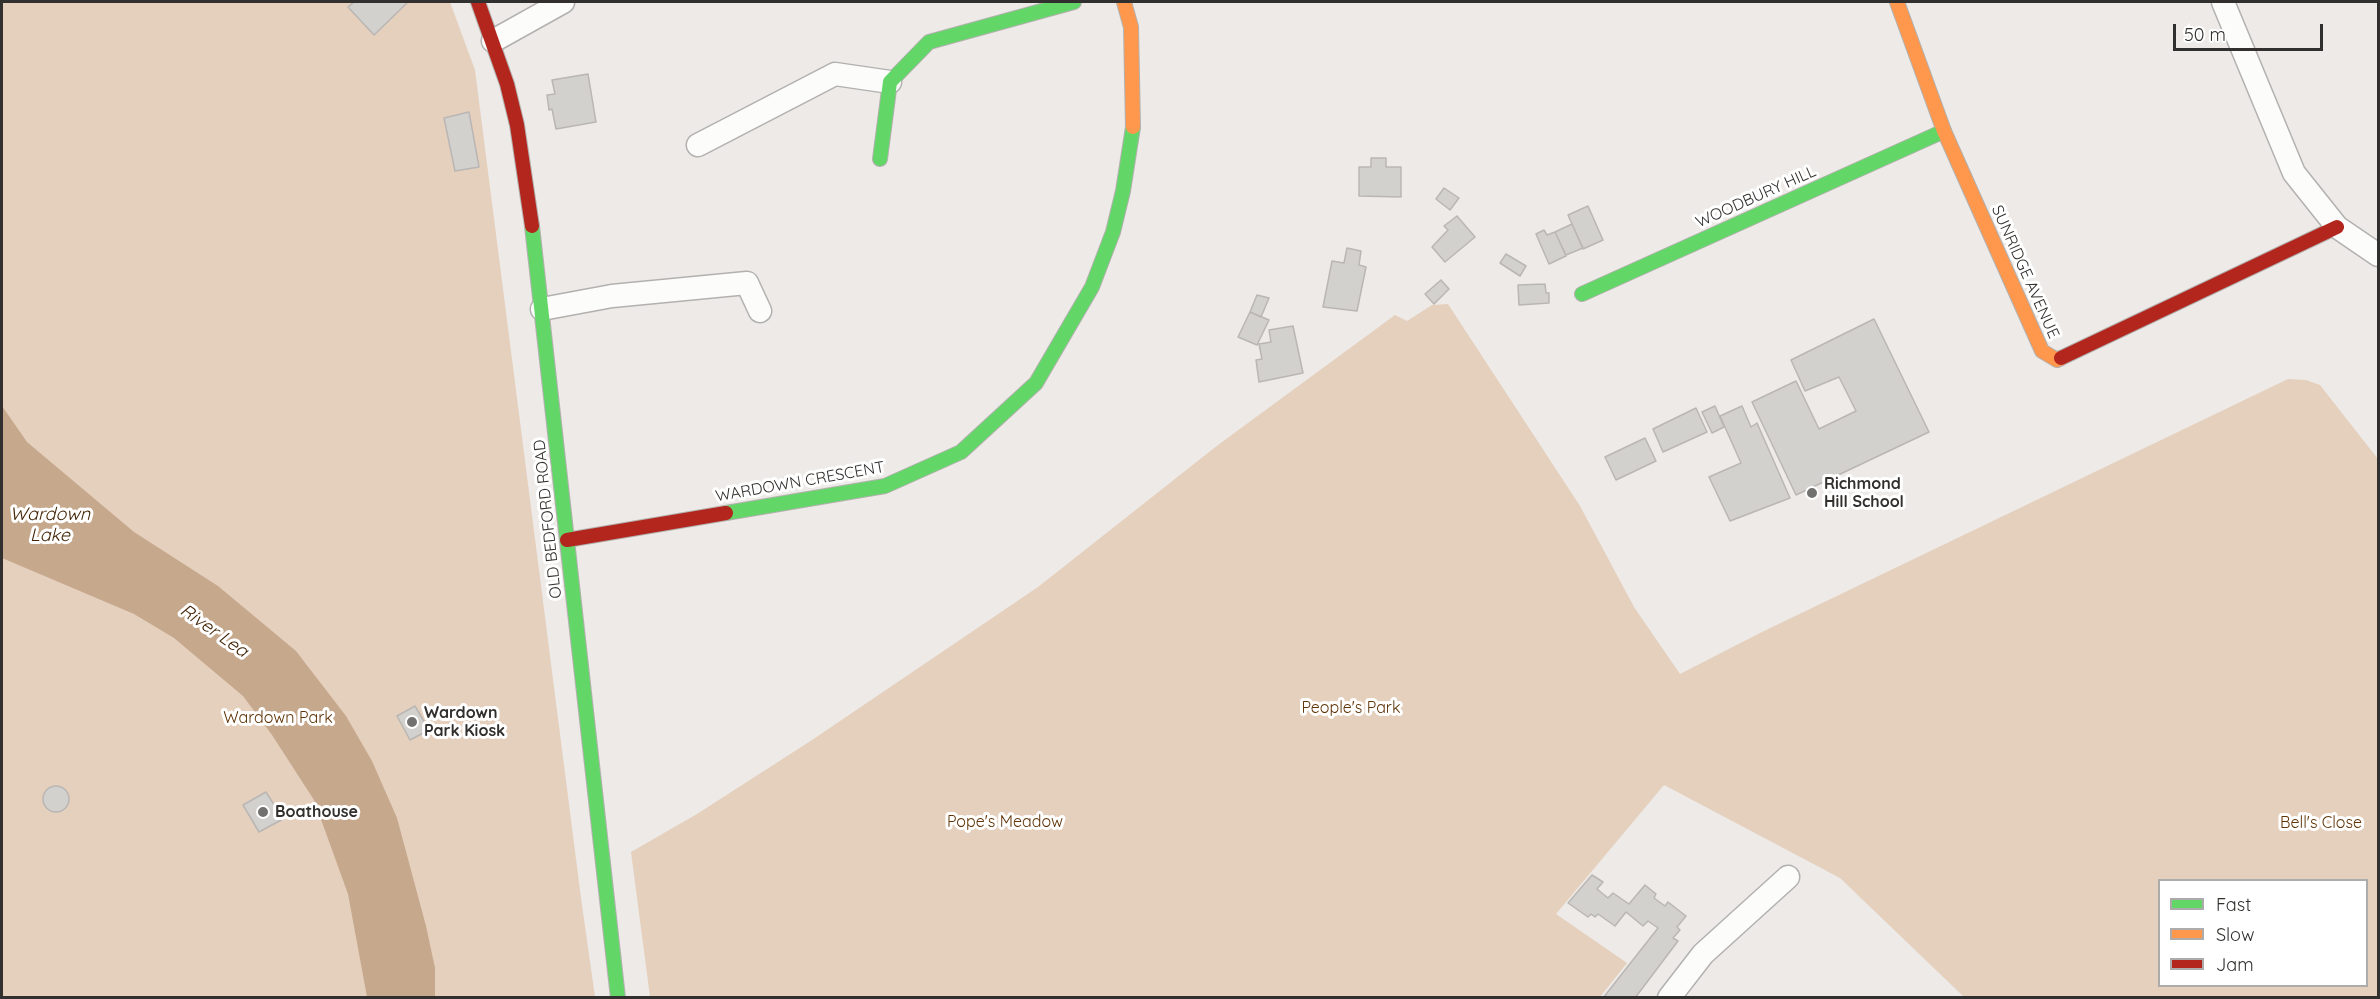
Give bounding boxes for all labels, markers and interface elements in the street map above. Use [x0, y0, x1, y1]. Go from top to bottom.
scale bar [2176, 12, 2326, 50]
text: 50 m [2184, 23, 2226, 46]
street label: WOODBURY HILL [1693, 162, 1819, 232]
street label: SUNRIDGE AVENUE [1987, 203, 2063, 341]
street label: OLD BEDFORD ROAD [530, 438, 566, 600]
street label: WARDOWN CRESCENT [714, 458, 886, 506]
place label: Richmond Hill School [1824, 474, 1904, 512]
marker: Richmond Hill School [1805, 486, 1819, 500]
water label: Wardown Lake [10, 504, 90, 546]
water label: River Lea [176, 600, 252, 662]
park label: People's Park [1301, 698, 1401, 718]
place label: Wardown Park Kiosk [424, 703, 505, 741]
park label: Wardown Park [223, 708, 333, 728]
marker: Wardown Park Kiosk [405, 715, 419, 729]
place label: Boathouse [275, 802, 358, 822]
marker: Boathouse [256, 805, 270, 819]
park label: Pope's Meadow [947, 812, 1063, 832]
park label: Bell's Close [2280, 813, 2362, 833]
legend [2158, 879, 2368, 987]
text: Fast [2216, 893, 2251, 916]
text: Slow [2216, 923, 2254, 946]
text: Jam [2216, 953, 2254, 976]

